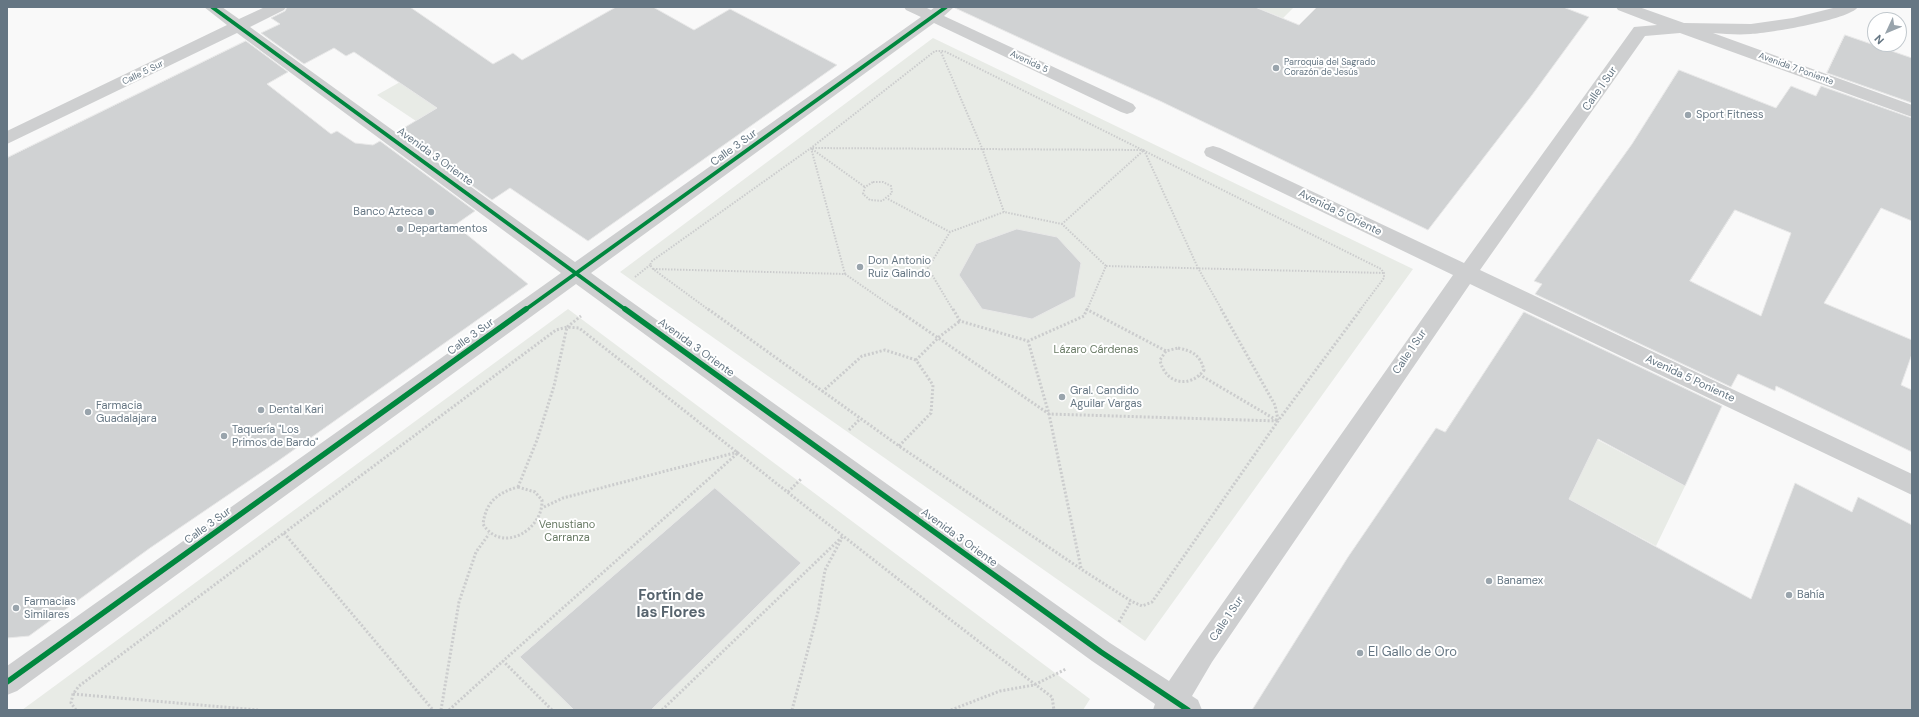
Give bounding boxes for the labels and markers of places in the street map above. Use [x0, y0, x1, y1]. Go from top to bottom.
place label: Parroquia del Sagrado Corazón de Jesús [1284, 58, 1375, 79]
marker: Parroquia del Sagrado Corazón de Jesús [1271, 63, 1281, 73]
place label: Sport Fitness [1696, 108, 1764, 122]
marker: Sport Fitness [1683, 110, 1693, 120]
place label: Banco Azteca [353, 205, 423, 219]
marker: Banco Azteca [426, 207, 436, 217]
place label: Departamentos [408, 222, 488, 236]
marker: Departamentos [395, 224, 405, 234]
place label: Don Antonio Ruiz Galindo [868, 254, 931, 280]
marker: Don Antonio Ruiz Galindo [855, 262, 865, 272]
place label: Gral. Candido Aguilar Vargas [1070, 384, 1142, 410]
marker: Gral. Candido Aguilar Vargas [1057, 392, 1067, 402]
place label: Farmacia Guadalajara [96, 399, 157, 425]
place label: Dental Kari [269, 403, 324, 417]
marker: Dental Kari [256, 405, 266, 415]
marker: Farmacia Guadalajara [83, 407, 93, 417]
place label: Taquería "Los Primos de Bardo" [232, 423, 319, 449]
marker: Taquería "Los Primos de Bardo" [219, 431, 229, 441]
place label: Banamex [1497, 574, 1543, 588]
marker: Banamex [1484, 576, 1494, 586]
place label: Bahía [1797, 588, 1824, 602]
marker: Bahía [1784, 590, 1794, 600]
place label: Farmacias Similares [24, 595, 76, 621]
marker: Farmacias Similares [11, 603, 21, 613]
place label: El Gallo de Oro [1368, 645, 1457, 661]
marker: El Gallo de Oro [1355, 648, 1365, 658]

